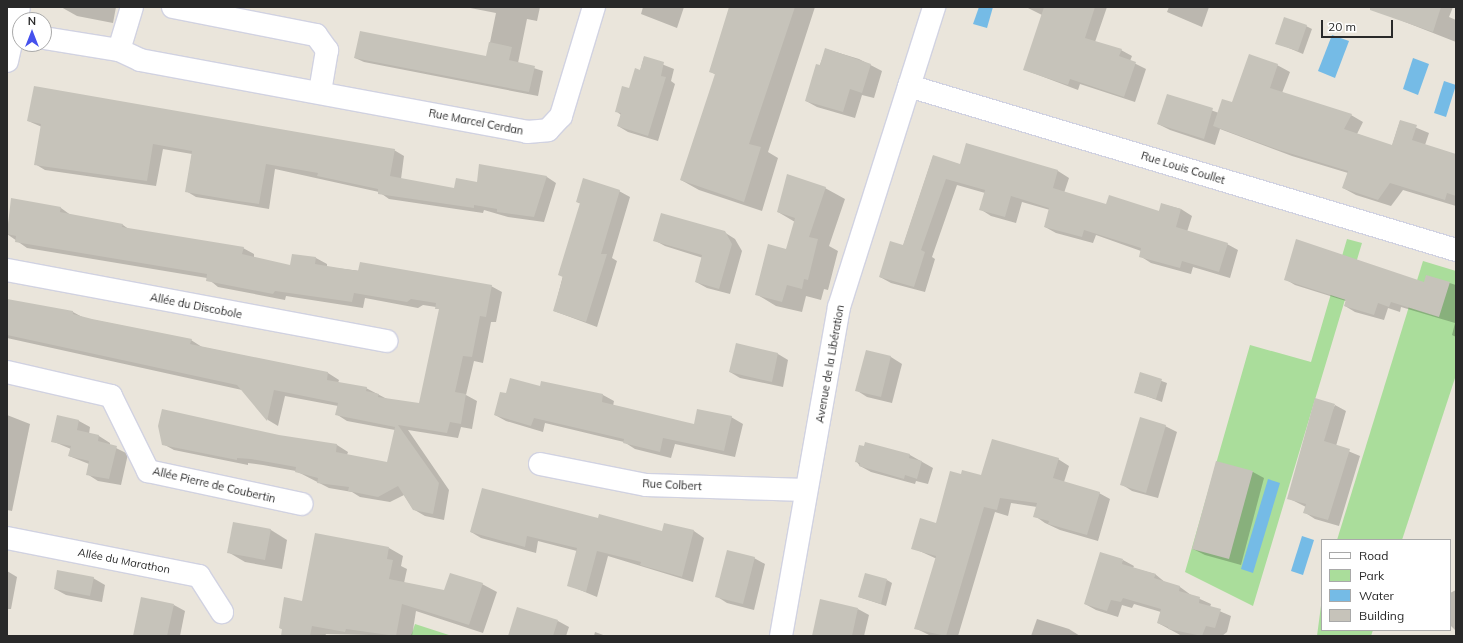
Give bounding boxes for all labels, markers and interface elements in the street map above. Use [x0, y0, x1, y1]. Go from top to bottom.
north arrow [12, 12, 52, 52]
scale bar [1323, 12, 1395, 38]
text: N [28, 14, 36, 28]
text: 20 m [1328, 19, 1356, 34]
street label: Rue Marcel Cerdan [427, 106, 525, 138]
street label: Rue Louis Coullet [1139, 149, 1227, 187]
street label: Allée du Discobole [149, 291, 243, 321]
street label: Avenue de la Libération [813, 304, 847, 424]
street label: Allée Pierre de Coubertin [151, 464, 277, 506]
street label: Rue Colbert [642, 477, 702, 493]
legend [1321, 539, 1451, 631]
street label: Allée du Marathon [77, 546, 171, 576]
text: Road [1359, 548, 1388, 563]
text: Park [1359, 568, 1384, 583]
text: Water [1359, 588, 1394, 603]
text: Building [1359, 608, 1404, 623]

